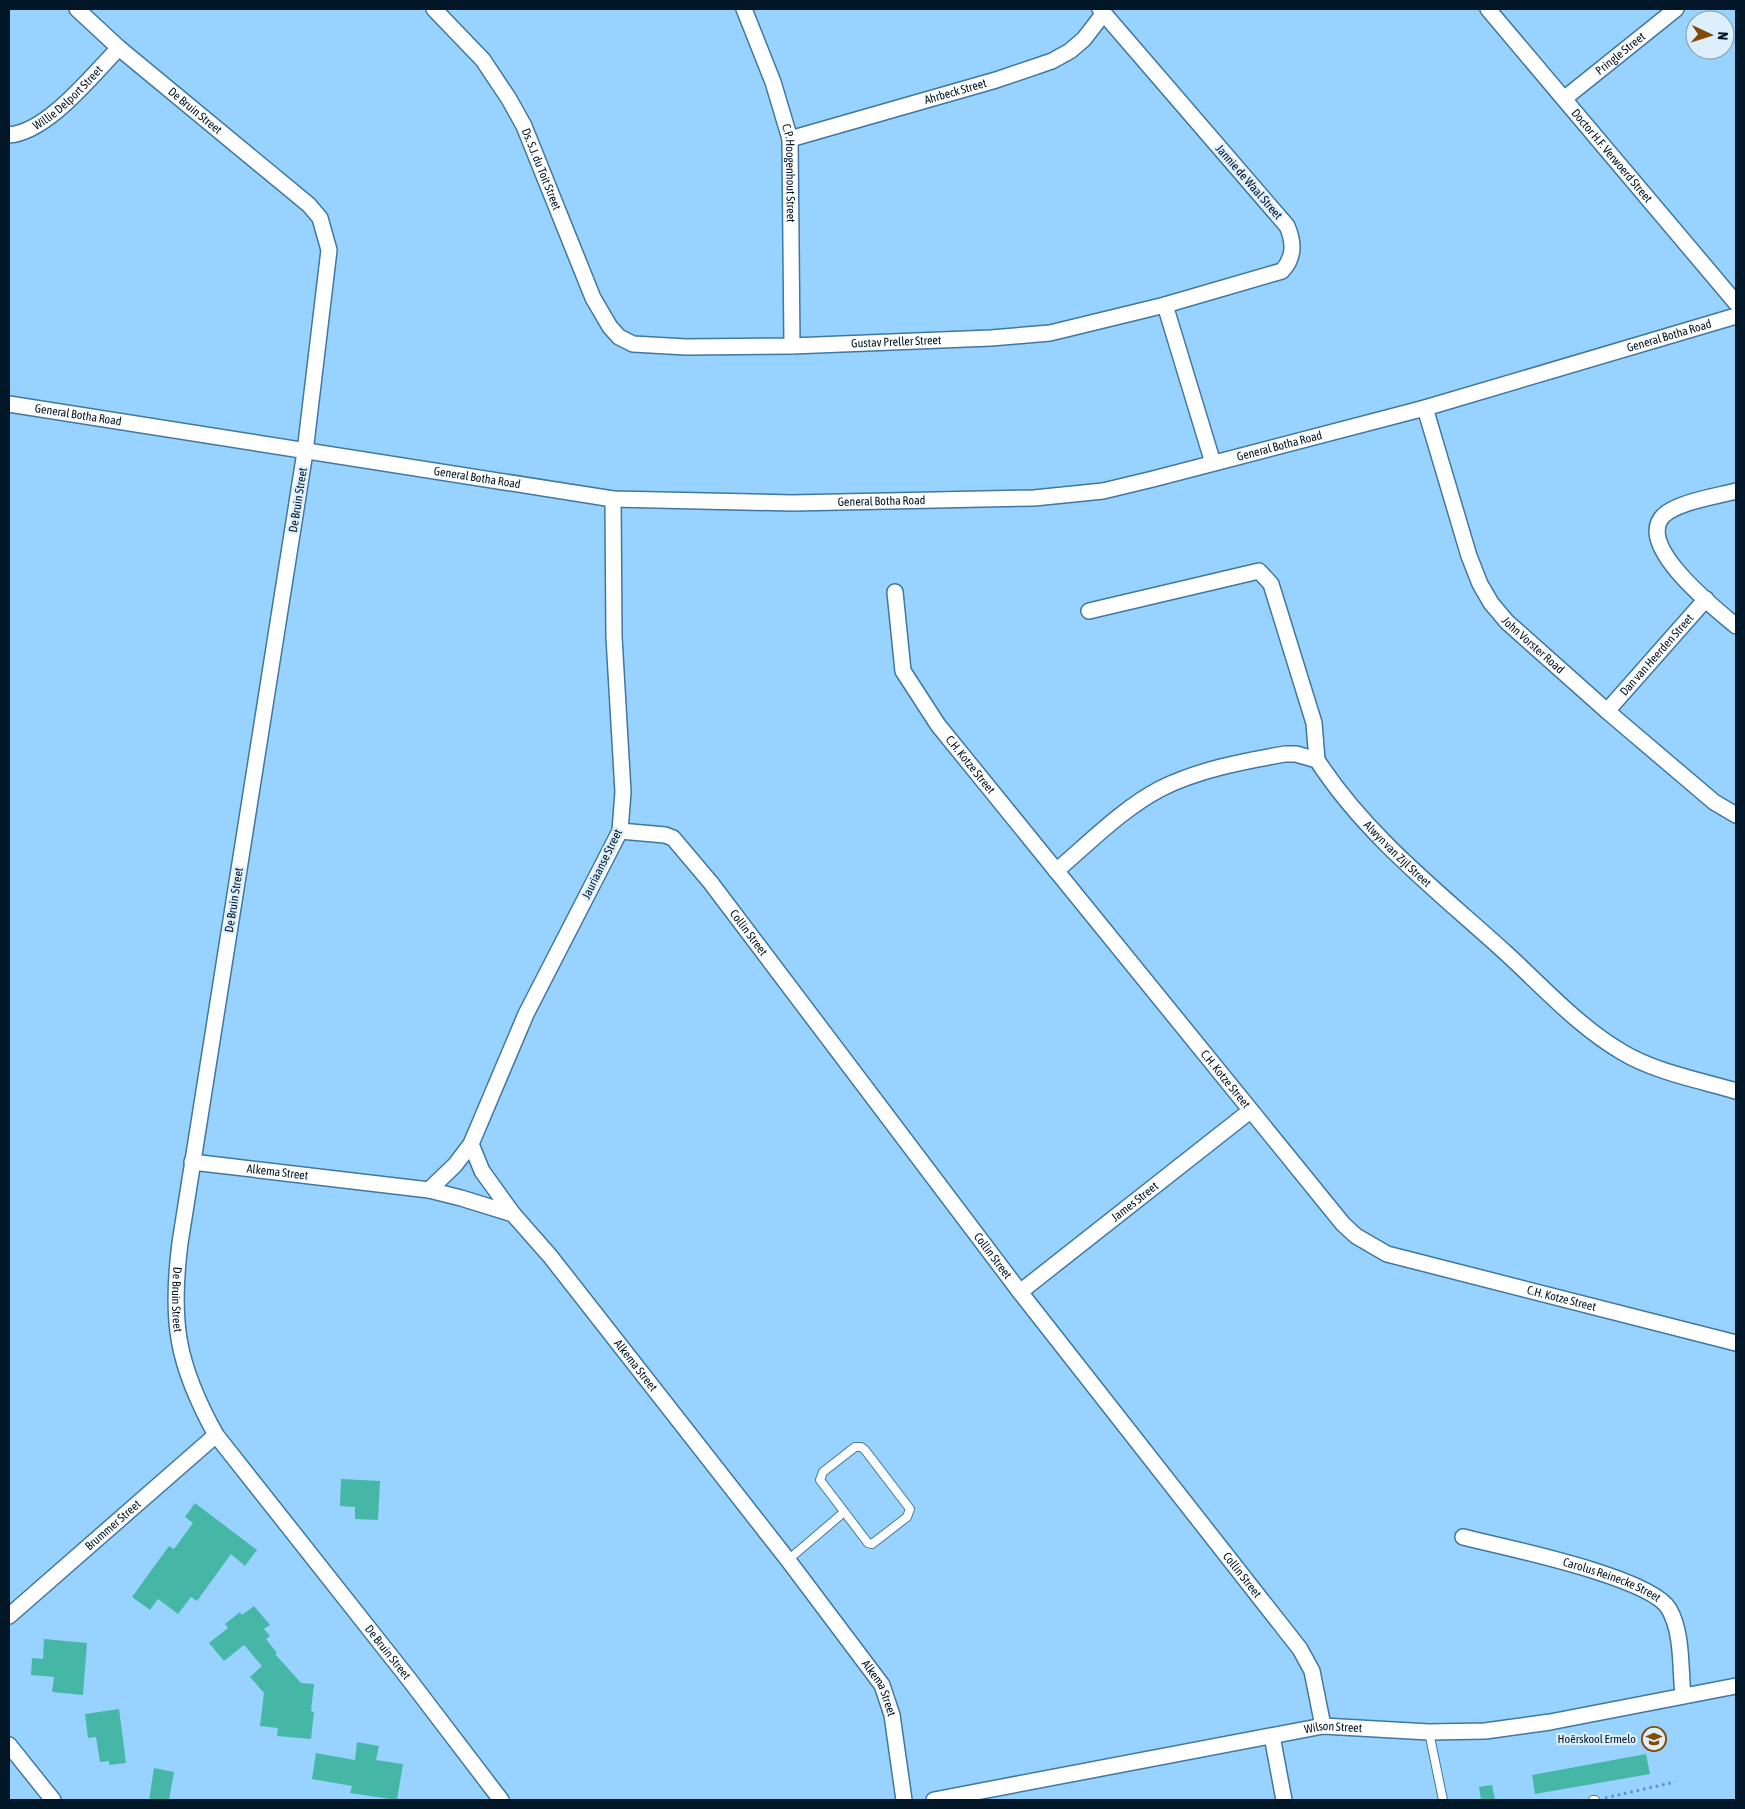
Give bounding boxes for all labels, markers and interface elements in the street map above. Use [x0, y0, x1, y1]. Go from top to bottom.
north arrow [1685, 10, 1735, 60]
street label: Pringle Street [1593, 29, 1648, 78]
text: N [1715, 31, 1731, 41]
street label: Willie Delport Street [30, 62, 106, 133]
street label: Ahrbeck Street [923, 76, 989, 107]
street label: De Bruin Street [165, 85, 225, 137]
street label: Doctor H.F. Verwoerd Street [1568, 106, 1656, 206]
street label: C.P. Hoogenhout Street [779, 122, 798, 223]
street label: Ds. S.J. du Toit Street [519, 126, 564, 213]
street label: Jannie de Waal Street [1213, 142, 1286, 223]
street label: General Botha Road [1625, 317, 1713, 355]
street label: Gustav Preller Street [851, 333, 942, 351]
street label: General Botha Road [34, 401, 123, 429]
street label: General Botha Road [1235, 428, 1324, 464]
street label: General Botha Road [433, 464, 522, 491]
street label: De Bruin Street [286, 466, 310, 533]
street label: General Botha Road [838, 493, 925, 509]
street label: Dan van Heerden Street [1617, 611, 1697, 698]
street label: John Vorster Road [1499, 614, 1567, 676]
street label: C.H. Kotze Street [943, 733, 998, 797]
street label: Alwyn van Zijl Street [1361, 818, 1434, 890]
street label: Jauriaanse Street [579, 826, 625, 901]
street label: De Bruin Street [222, 866, 246, 933]
street label: Collin Street [727, 907, 771, 959]
street label: C.H. Kotze Street [1198, 1047, 1254, 1112]
street label: Alkema Street [246, 1162, 309, 1183]
street label: James Street [1108, 1179, 1161, 1224]
street label: Collin Street [971, 1230, 1015, 1282]
street label: De Bruin Street [169, 1266, 185, 1334]
street label: C.H. Kotze Street [1525, 1283, 1598, 1314]
street label: Alkema Street [611, 1337, 661, 1395]
street label: Brummer Street [82, 1497, 144, 1553]
street label: Collin Street [1220, 1550, 1265, 1601]
street label: Carolus Reinecke Street [1561, 1555, 1664, 1605]
street label: De Bruin Street [362, 1622, 414, 1683]
street label: Alkema Street [859, 1657, 899, 1718]
street label: Wilson Street [1303, 1719, 1363, 1736]
school or university icon: Hoërskool Ermelo [1641, 1726, 1667, 1752]
place label: Hoërskool Ermelo [1558, 1732, 1636, 1746]

